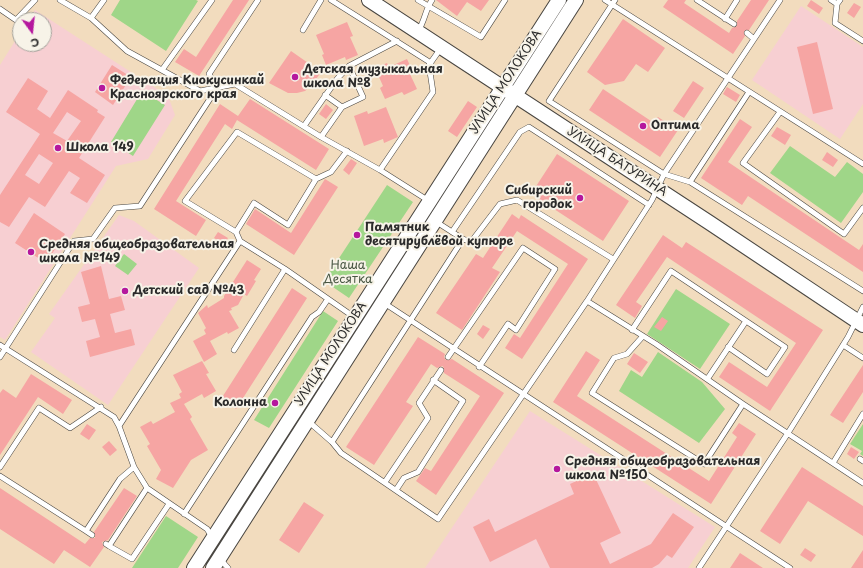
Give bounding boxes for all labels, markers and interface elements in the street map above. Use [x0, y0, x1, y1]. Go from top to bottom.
north arrow [12, 12, 52, 52]
street label: УЛИЦА МОЛОКОВА [467, 27, 545, 137]
text: С [29, 34, 41, 52]
place label: Детская музыкальная школа №8 [303, 63, 443, 91]
marker: Детская музыкальная школа №8 [290, 72, 300, 82]
place label: Федерация Киокусинкай Красноярского края [110, 74, 264, 102]
marker: Федерация Киокусинкай Красноярского края [97, 83, 107, 93]
place label: Оптима [651, 119, 700, 133]
marker: Оптима [638, 121, 648, 131]
street label: УЛИЦА БАТУРИНА [564, 124, 670, 200]
place label: Школа 149 [66, 141, 134, 155]
marker: Школа 149 [53, 143, 63, 153]
place label: Сибирский городок [505, 184, 572, 212]
marker: Сибирский городок [575, 193, 585, 203]
place label: Памятник десятирублёвой купюре [365, 221, 513, 249]
marker: Памятник десятирублёвой купюре [352, 230, 362, 240]
place label: Средняя общеобразовательная школа №149 [39, 238, 234, 266]
marker: Средняя общеобразовательная школа №149 [26, 247, 36, 257]
park label: Наша Десятка [324, 259, 372, 287]
place label: Детский сад №43 [133, 284, 244, 298]
marker: Детский сад №43 [120, 286, 130, 296]
street label: УЛИЦА МОЛОКОВА [292, 299, 370, 409]
place label: Колонна [214, 396, 267, 410]
marker: Колонна [270, 398, 280, 408]
place label: Средняя общеобразовательная школа №150 [565, 455, 760, 483]
marker: Средняя общеобразовательная школа №150 [552, 464, 562, 474]

